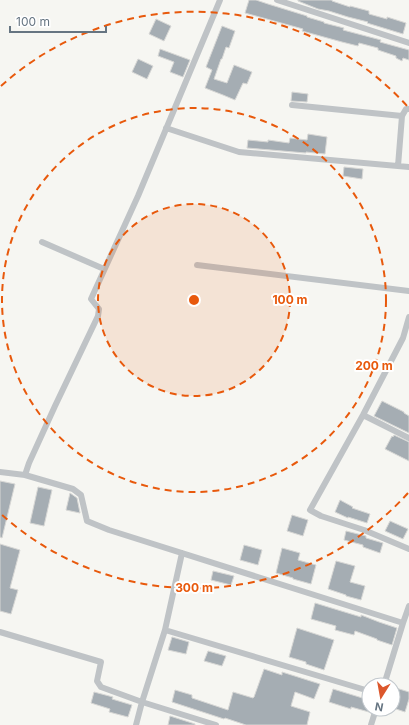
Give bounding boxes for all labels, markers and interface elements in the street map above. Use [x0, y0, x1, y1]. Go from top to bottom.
scale bar [10, 8, 106, 34]
text: 100 m [16, 14, 50, 29]
text: 100 m [272, 292, 308, 307]
centre of rings [187, 293, 201, 307]
text: 200 m [355, 358, 393, 373]
text: 300 m [175, 580, 213, 595]
north arrow [361, 677, 401, 717]
text: N [374, 699, 385, 714]

